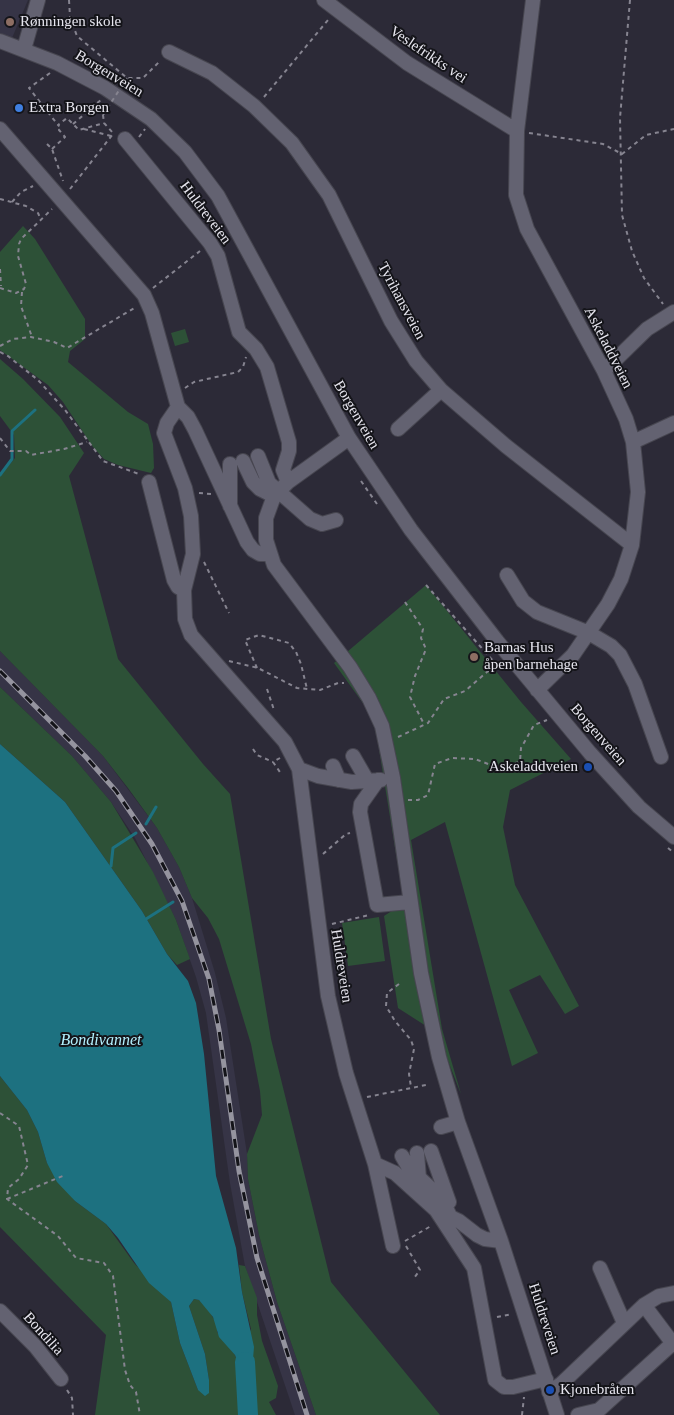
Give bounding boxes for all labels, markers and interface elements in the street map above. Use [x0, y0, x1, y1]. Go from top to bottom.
place label: Rønningen skole [20, 13, 121, 31]
marker: Rønningen skole [4, 16, 16, 28]
street label: Veslefrikks vei [386, 22, 470, 88]
street label: Borgenveien [72, 47, 146, 101]
place label: Extra Borgen [29, 99, 109, 117]
marker: Extra Borgen [13, 102, 25, 114]
street label: Huldreveien [176, 178, 234, 248]
street label: Tyrihansveien [373, 259, 429, 343]
street label: Askeladdveien [580, 304, 636, 392]
street label: Borgenveien [329, 377, 383, 453]
place label: Barnas Hus åpen barnehage [484, 639, 578, 674]
marker: Barnas Hus åpen barnehage [468, 651, 480, 663]
street label: Borgenveien [566, 700, 630, 770]
place label: Askeladdveien [489, 758, 578, 776]
marker: Askeladdveien [582, 761, 594, 773]
street label: Huldreveien [326, 928, 356, 1004]
water label: Bondivannet [61, 1031, 141, 1051]
street label: Huldreveien [524, 1281, 564, 1357]
street label: Bondilia [19, 1309, 67, 1359]
place label: Kjonebråten [560, 1381, 634, 1399]
marker: Kjonebråten [544, 1384, 556, 1396]

